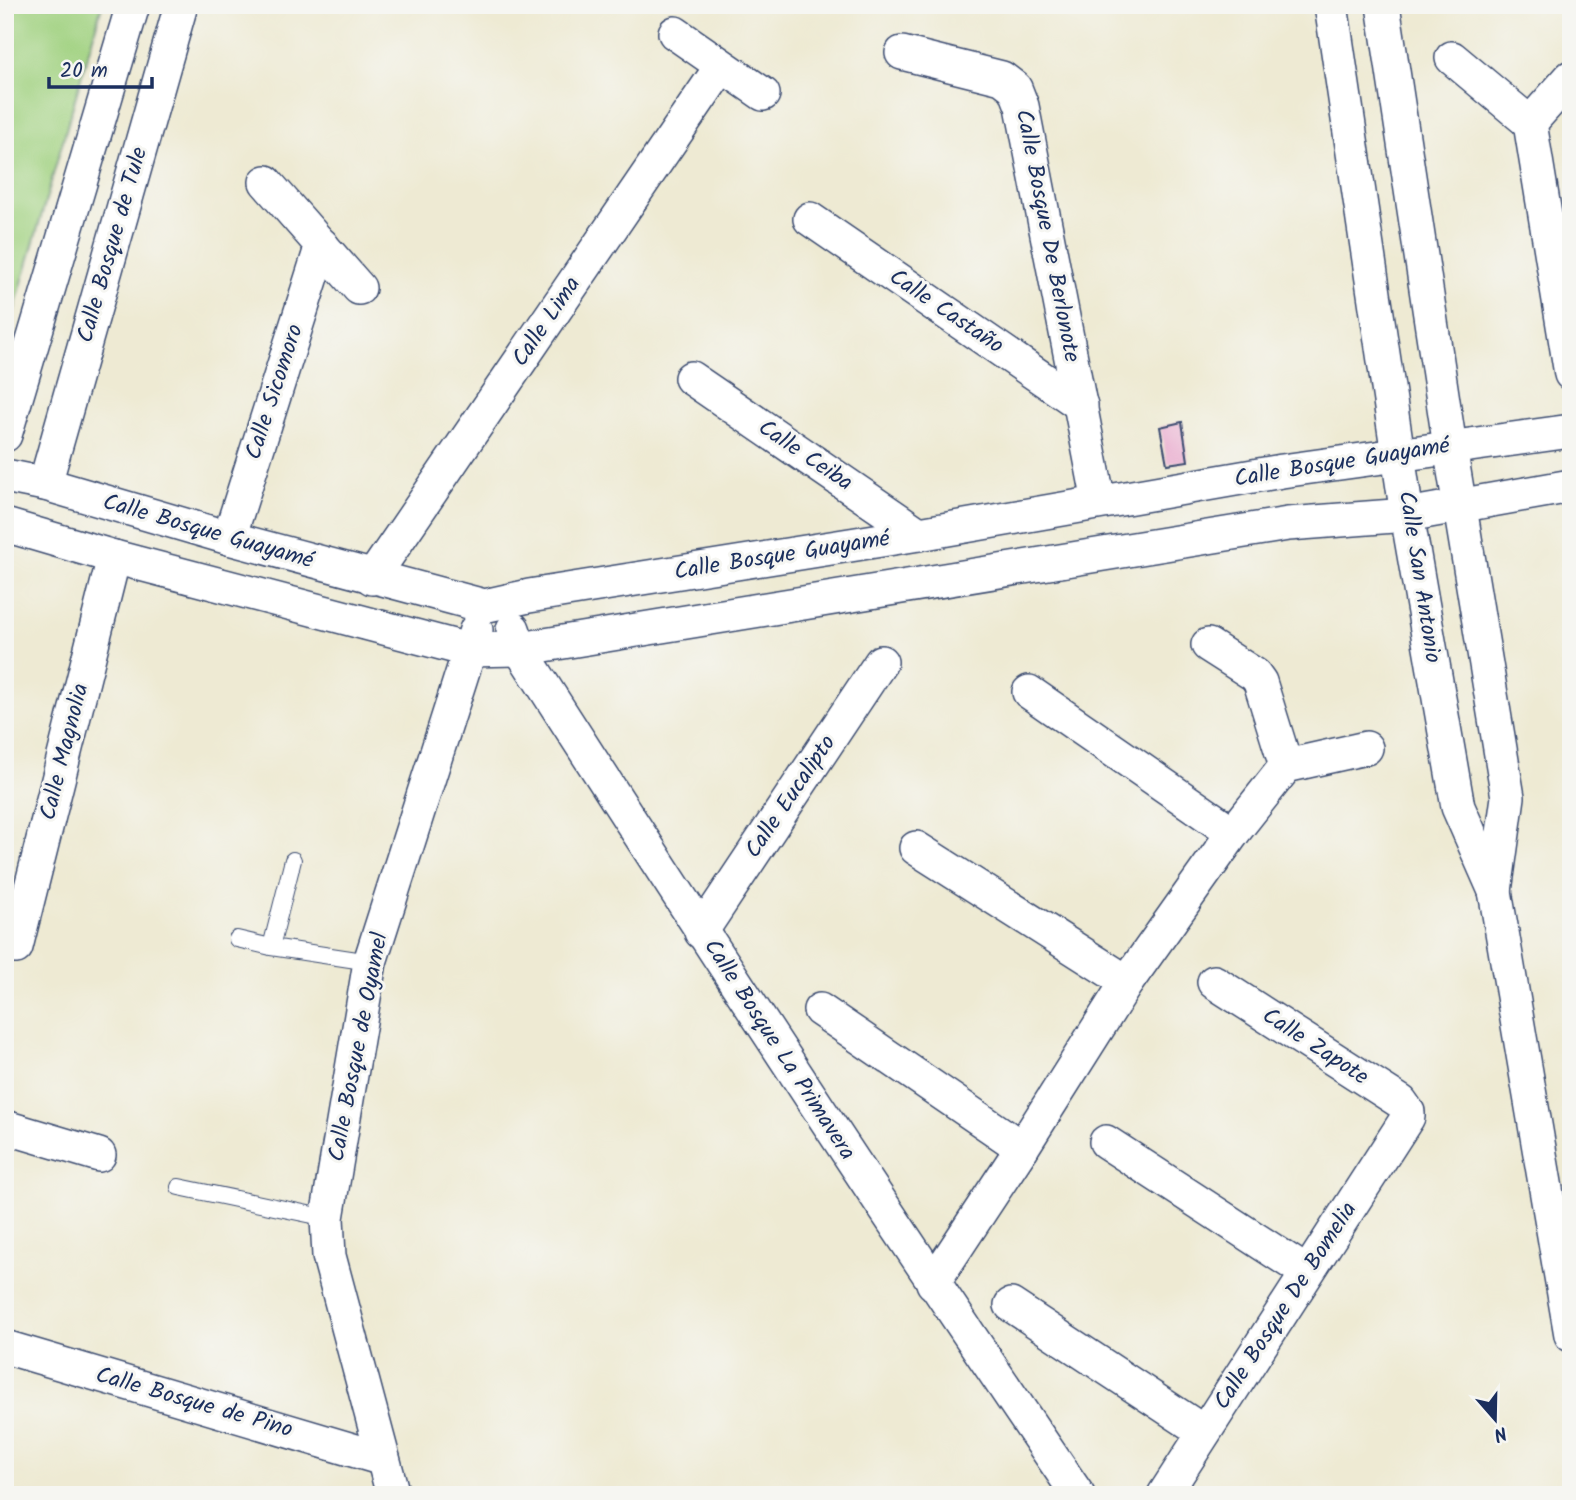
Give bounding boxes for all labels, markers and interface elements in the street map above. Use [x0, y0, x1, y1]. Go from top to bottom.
scale bar [49, 46, 152, 90]
text: 20 m [60, 55, 108, 88]
street label: Calle Bosque De Berlonote [1005, 107, 1089, 365]
street label: Calle Bosque de Tule [68, 143, 158, 347]
street label: Calle Castaño [881, 260, 1011, 364]
street label: Calle Lima [503, 269, 591, 375]
street label: Calle Sicomoro [236, 320, 314, 464]
street label: Calle Ceiba [750, 411, 860, 501]
street label: Calle Bosque Guayamé [1232, 428, 1453, 498]
street label: Calle Bosque Guayamé [98, 485, 318, 580]
street label: Calle San Antonio [1388, 488, 1450, 666]
street label: Calle Bosque Guayamé [672, 521, 893, 591]
street label: Calle Magnolia [31, 680, 99, 824]
street label: Calle Eucalipto [736, 728, 846, 866]
street label: Calle Bosque de Oyamel [319, 929, 399, 1165]
street label: Calle Bosque La Primavera [694, 932, 864, 1168]
street label: Calle Zapote [1254, 999, 1376, 1095]
street label: Calle Bosque De Bomelia [1205, 1195, 1367, 1417]
street label: Calle Bosque de Pino [91, 1358, 297, 1448]
north arrow [1460, 1384, 1530, 1454]
text: N [1489, 1417, 1511, 1449]

